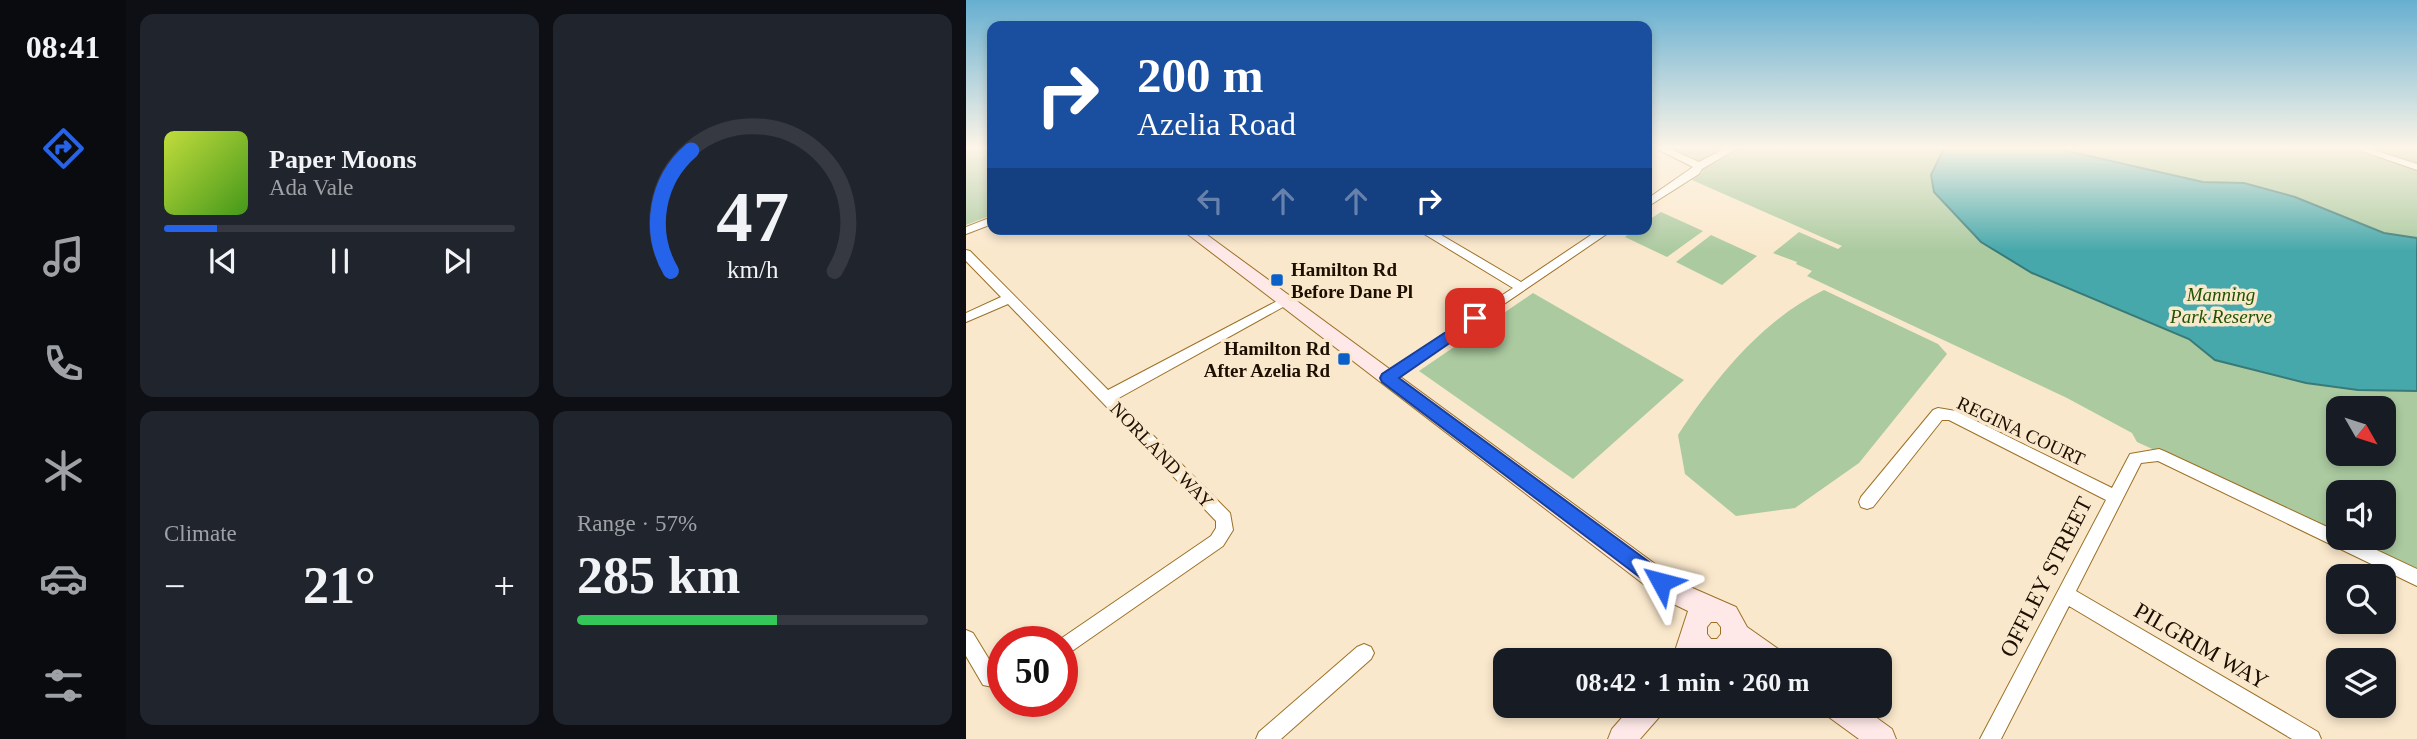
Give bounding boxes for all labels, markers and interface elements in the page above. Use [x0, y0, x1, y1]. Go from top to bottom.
text: 08:41 [26, 29, 100, 65]
text: 200 m [1137, 48, 1264, 103]
icon: right [1022, 49, 1113, 140]
text: Azelia Road [1137, 106, 1296, 142]
icon: directions [39, 124, 88, 173]
text: Paper Moons [269, 145, 417, 174]
text: Ada Vale [269, 175, 354, 200]
text: 47 [716, 177, 789, 258]
icon: left [1191, 182, 1229, 220]
icon: ahead [1264, 182, 1302, 220]
icon: ahead [1337, 182, 1375, 220]
icon: right [1410, 182, 1448, 220]
icon: music [39, 232, 88, 281]
icon: previous [204, 242, 242, 280]
icon: pause [321, 242, 359, 280]
icon: next [438, 242, 476, 280]
text: km/h [727, 256, 779, 283]
place label: Hamilton Rd Before Dane Pl [1291, 259, 1413, 302]
marker: Hamilton Rd Before Dane Pl [1269, 272, 1285, 288]
park label: Manning Park Reserve [2169, 284, 2272, 327]
pin [1445, 288, 1505, 348]
icon: arrive [1456, 299, 1494, 337]
place label: Hamilton Rd After Azelia Rd [1204, 338, 1330, 381]
icon: phone [39, 339, 88, 388]
marker: Hamilton Rd After Azelia Rd [1336, 351, 1352, 367]
street label: REGINA COURT [1954, 392, 2089, 470]
north arrow [2326, 396, 2396, 466]
map controls [2326, 396, 2396, 718]
street label: NORLAND WAY [1106, 398, 1218, 512]
icon: climate [39, 446, 88, 495]
button: sound [2326, 480, 2396, 550]
street label: OFFLEY STREET [1995, 493, 2097, 661]
text: Range · 57% [577, 511, 697, 536]
text: Climate [164, 521, 237, 546]
position arrow [1624, 545, 1698, 619]
text: 285 km [577, 547, 740, 604]
icon: car [39, 554, 88, 603]
text: 21° [303, 557, 376, 614]
button: search [2326, 564, 2396, 634]
text: − [164, 565, 185, 607]
text: + [494, 565, 515, 607]
street label: PILGRIM WAY [2130, 598, 2273, 695]
speed limit sign: 50 [987, 626, 1078, 717]
button: layers [2326, 648, 2396, 718]
icon: filters [39, 661, 88, 710]
text: 08:42 · 1 min · 260 m [1576, 668, 1810, 697]

